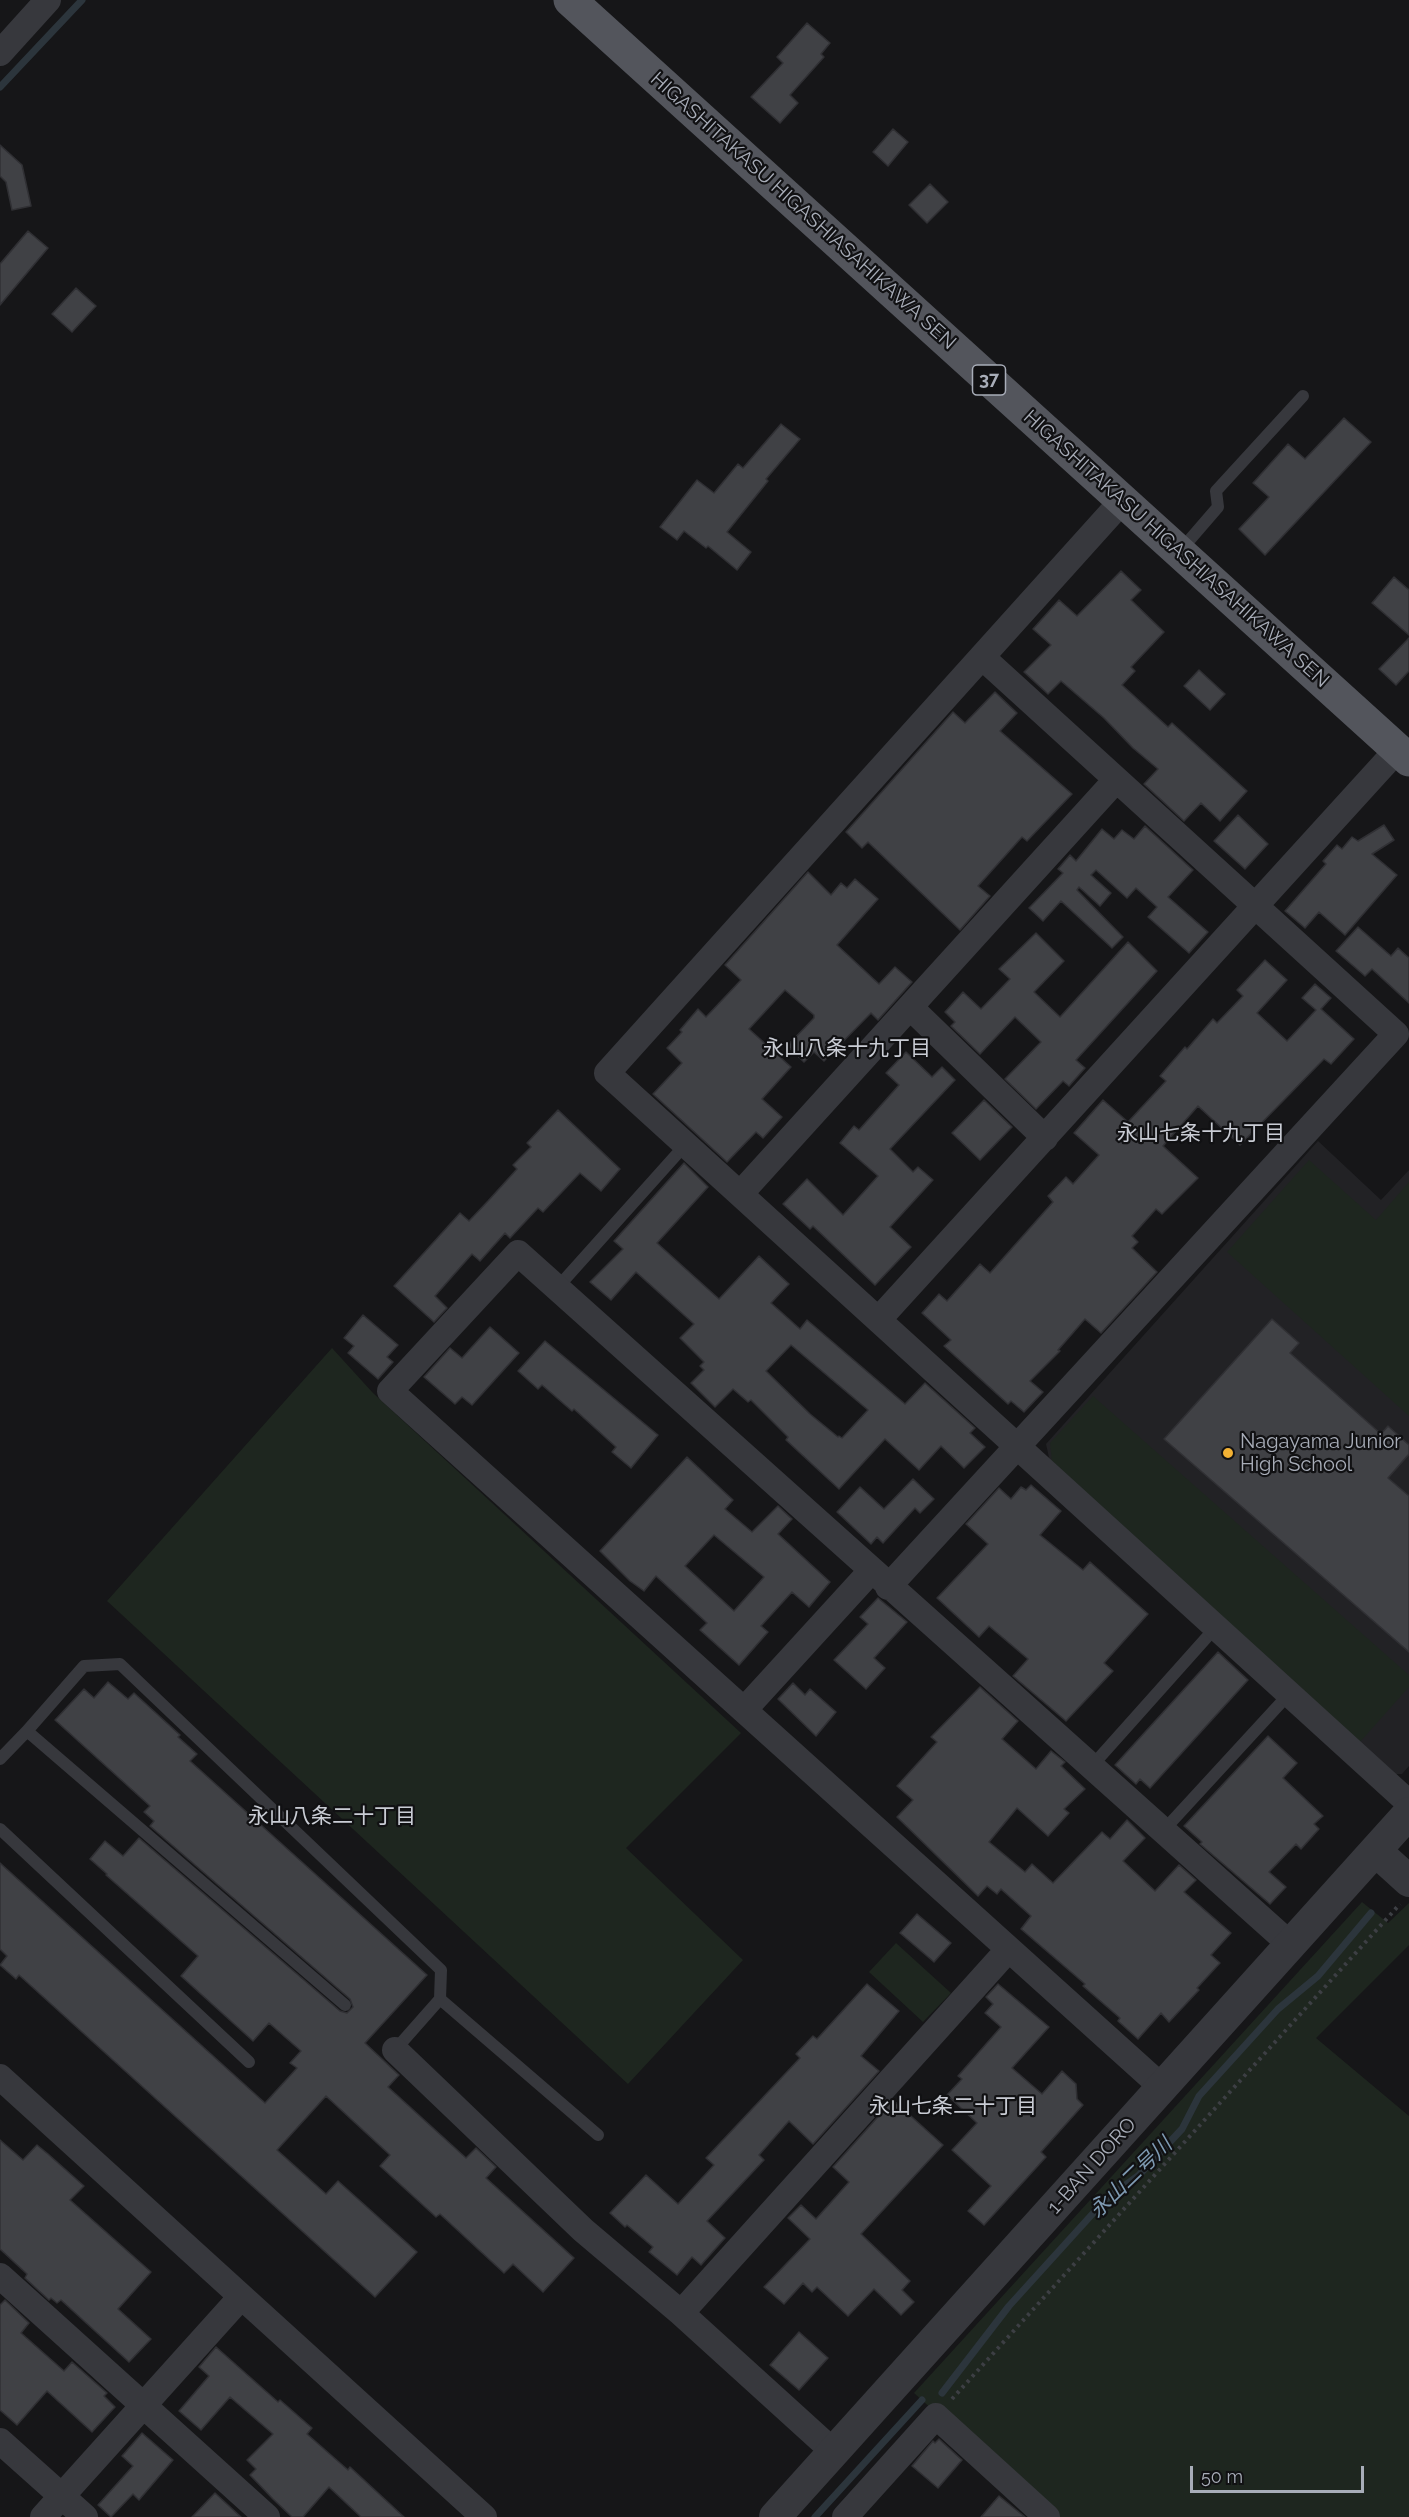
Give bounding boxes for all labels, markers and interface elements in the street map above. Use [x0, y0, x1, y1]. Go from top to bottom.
street label: HIGASHITAKASU HIGASHIASAHIKAWA SEN [645, 67, 961, 355]
road number: 37 [972, 365, 1006, 395]
street label: HIGASHITAKASU HIGASHIASAHIKAWA SEN [1018, 405, 1334, 693]
district label: 永山八条十九丁目 [763, 1036, 931, 1062]
district label: 永山七条十九丁目 [1117, 1121, 1285, 1147]
place label: Nagayama Junior High School [1240, 1430, 1401, 1477]
marker: Nagayama Junior High School [1221, 1446, 1235, 1460]
district label: 永山八条二十丁目 [248, 1804, 416, 1830]
district label: 永山七条二十丁目 [869, 2094, 1037, 2120]
street label: 1-BAN DORO [1043, 2113, 1141, 2219]
water label: 永山二号川 [1084, 2132, 1178, 2224]
scale bar [1193, 2454, 1367, 2492]
text: 50 m [1201, 2466, 1243, 2487]

